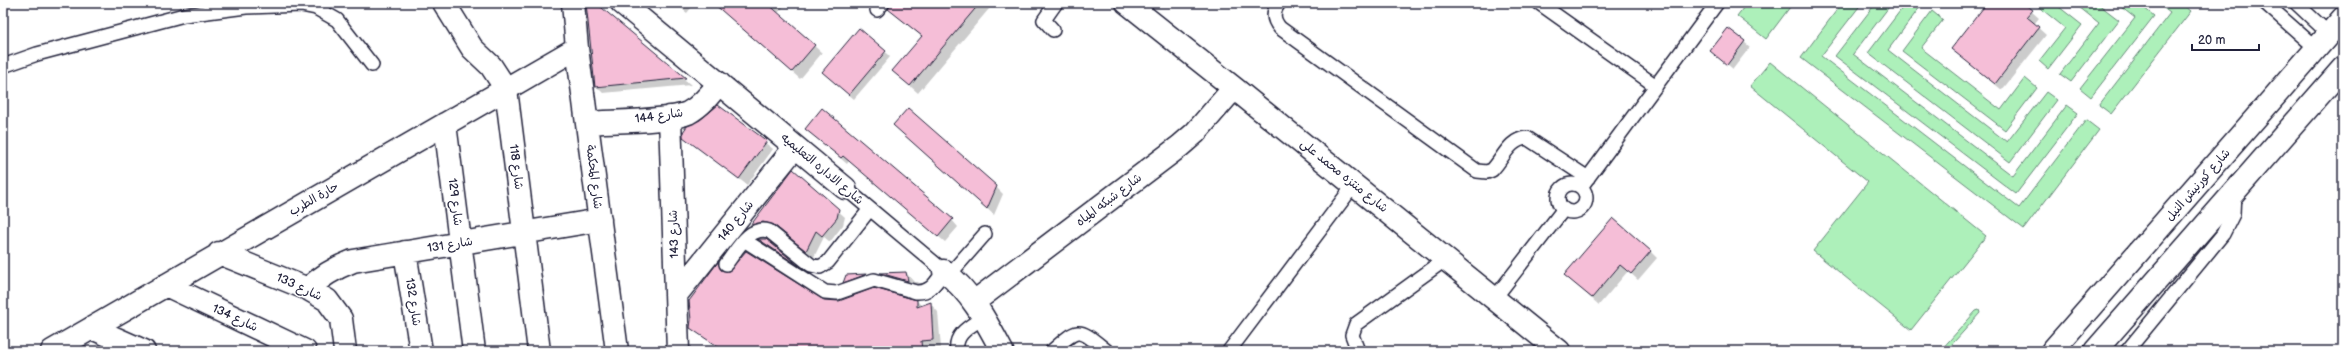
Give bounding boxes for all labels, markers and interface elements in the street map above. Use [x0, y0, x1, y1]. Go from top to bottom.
scale bar [2192, 26, 2259, 52]
text: 20 m [2198, 33, 2225, 48]
street label: شارع 144 [634, 105, 684, 128]
street label: شارع الاداره التعليميه [777, 130, 866, 209]
street label: شارع منتزه محمد على [1296, 136, 1391, 217]
street label: شارع 118 [505, 143, 526, 191]
street label: شارع المحكمة [582, 144, 605, 210]
street label: شارع كورنيش النيل [2162, 146, 2234, 225]
street label: شارع شبكه المياه [1073, 170, 1145, 230]
street label: شارع 129 [444, 177, 465, 227]
street label: حارة الطرب [287, 179, 341, 219]
street label: شارع 140 [715, 198, 758, 245]
street label: شارع 143 [666, 209, 683, 259]
street label: شارع 131 [426, 234, 474, 257]
street label: شارع 133 [273, 270, 324, 305]
street label: شارع 132 [401, 277, 424, 327]
street label: شارع 134 [209, 301, 260, 336]

